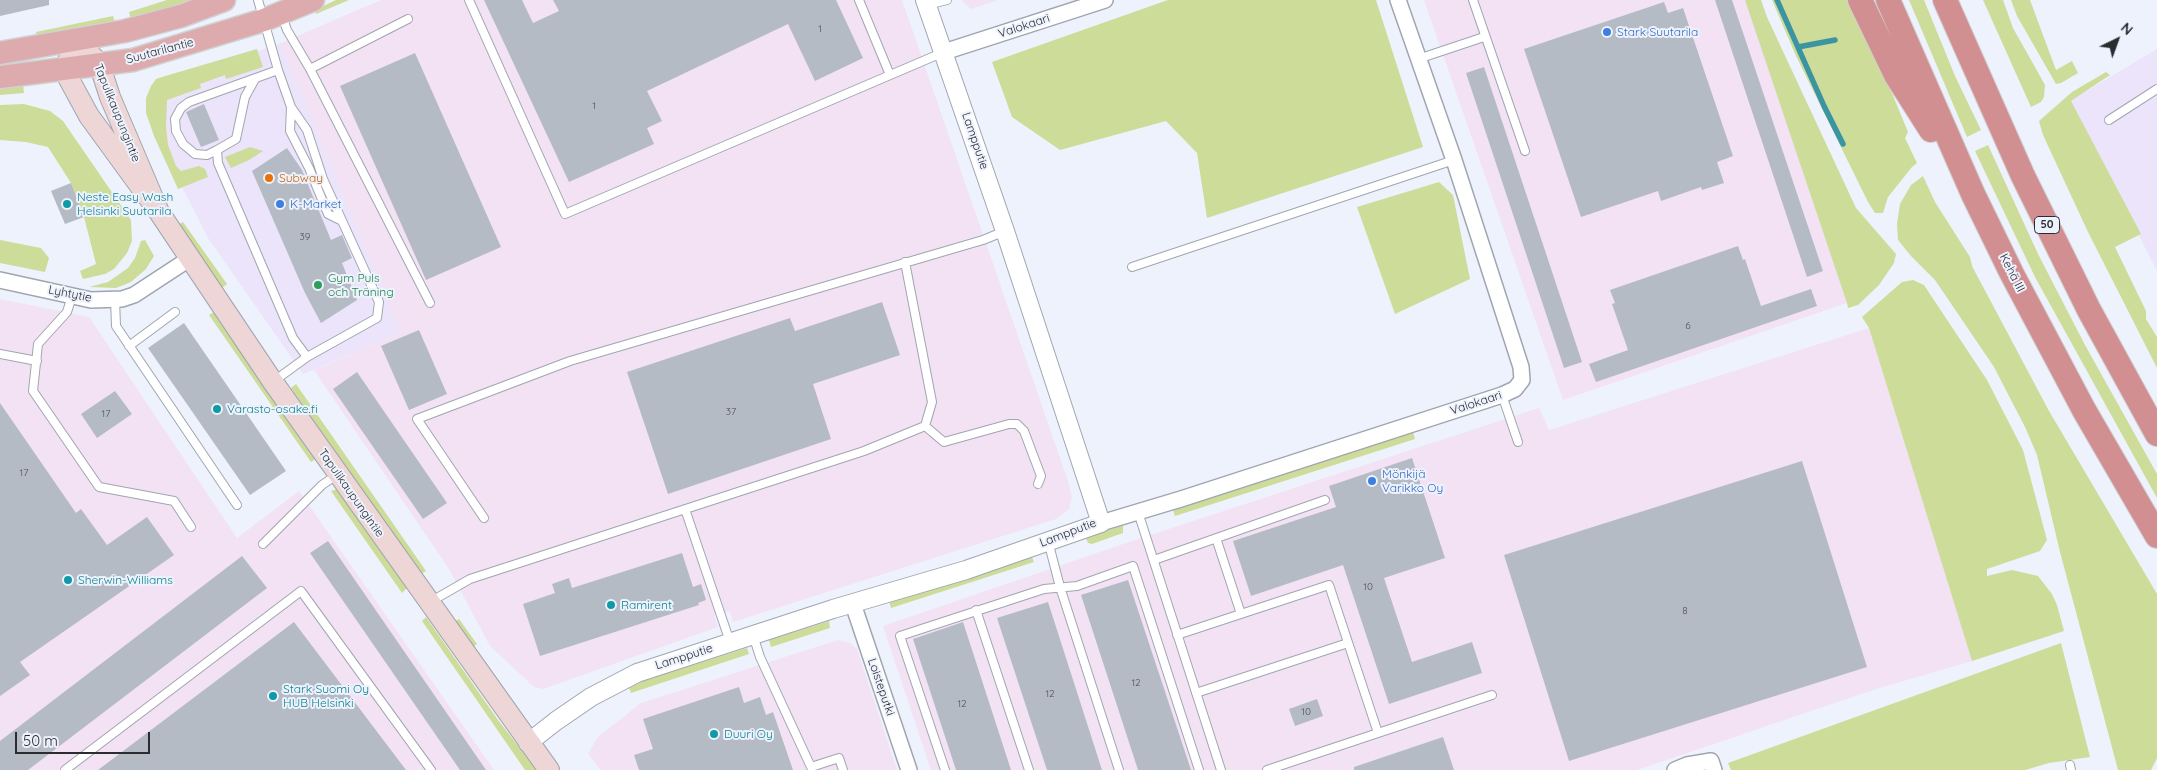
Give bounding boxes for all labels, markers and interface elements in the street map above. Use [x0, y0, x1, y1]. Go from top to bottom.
street label: Valokaari [996, 11, 1052, 41]
north arrow [2092, 15, 2142, 65]
text: N [2117, 19, 2137, 39]
house number: 1 [818, 23, 822, 35]
place label: Stark Suutarila [1617, 25, 1698, 39]
marker: Stark Suutarila [1601, 26, 1613, 38]
street label: Suutarilantie [125, 35, 195, 67]
street label: Tapulikaupungintie [91, 62, 143, 164]
house number: 1 [592, 100, 596, 112]
street label: Lampputie [959, 111, 991, 171]
place label: Subway [279, 171, 323, 185]
marker: Subway [263, 172, 275, 184]
place label: Neste Easy Wash Helsinki Suutarila [77, 190, 173, 218]
place label: K-Market [290, 197, 342, 211]
marker: Neste Easy Wash Helsinki Suutarila [61, 198, 73, 210]
marker: K-Market [274, 198, 286, 210]
road number: 50 [2034, 216, 2060, 234]
house number: 39 [300, 231, 310, 243]
street label: Kehä III [1996, 251, 2028, 295]
place label: Gym Puls och Träning [328, 271, 394, 299]
marker: Gym Puls och Träning [312, 279, 324, 291]
street label: Lyhtytie [47, 283, 93, 305]
house number: 6 [1685, 320, 1691, 332]
street label: Valokaari [1448, 388, 1504, 418]
place label: Varasto-osake.fi [227, 402, 318, 416]
marker: Varasto-osake.fi [211, 403, 223, 415]
house number: 37 [726, 406, 736, 418]
house number: 17 [102, 408, 110, 420]
street label: Tapulikaupungintie [315, 446, 387, 540]
house number: 17 [20, 467, 28, 479]
place label: Mönkijä Varikko Oy [1382, 467, 1443, 495]
marker: Mönkijä Varikko Oy [1366, 475, 1378, 487]
street label: Lampputie [1038, 516, 1098, 550]
place label: Sherwin-Williams [78, 573, 173, 587]
marker: Sherwin-Williams [62, 574, 74, 586]
house number: 10 [1363, 581, 1373, 593]
place label: Ramirent [621, 598, 672, 612]
marker: Ramirent [605, 599, 617, 611]
house number: 8 [1682, 605, 1688, 617]
street label: Lampputie [654, 641, 714, 673]
street label: Loisteputki [864, 656, 898, 718]
house number: 12 [1131, 677, 1141, 689]
place label: Stark Suomi Oy HUB Helsinki [283, 682, 369, 710]
house number: 12 [1045, 688, 1055, 700]
marker: Stark Suomi Oy HUB Helsinki [267, 690, 279, 702]
house number: 12 [957, 698, 967, 710]
house number: 10 [1301, 706, 1311, 718]
scale bar [18, 722, 152, 754]
place label: Duuri Oy [724, 727, 773, 741]
marker: Duuri Oy [708, 728, 720, 740]
text: 50 m [23, 731, 58, 750]

